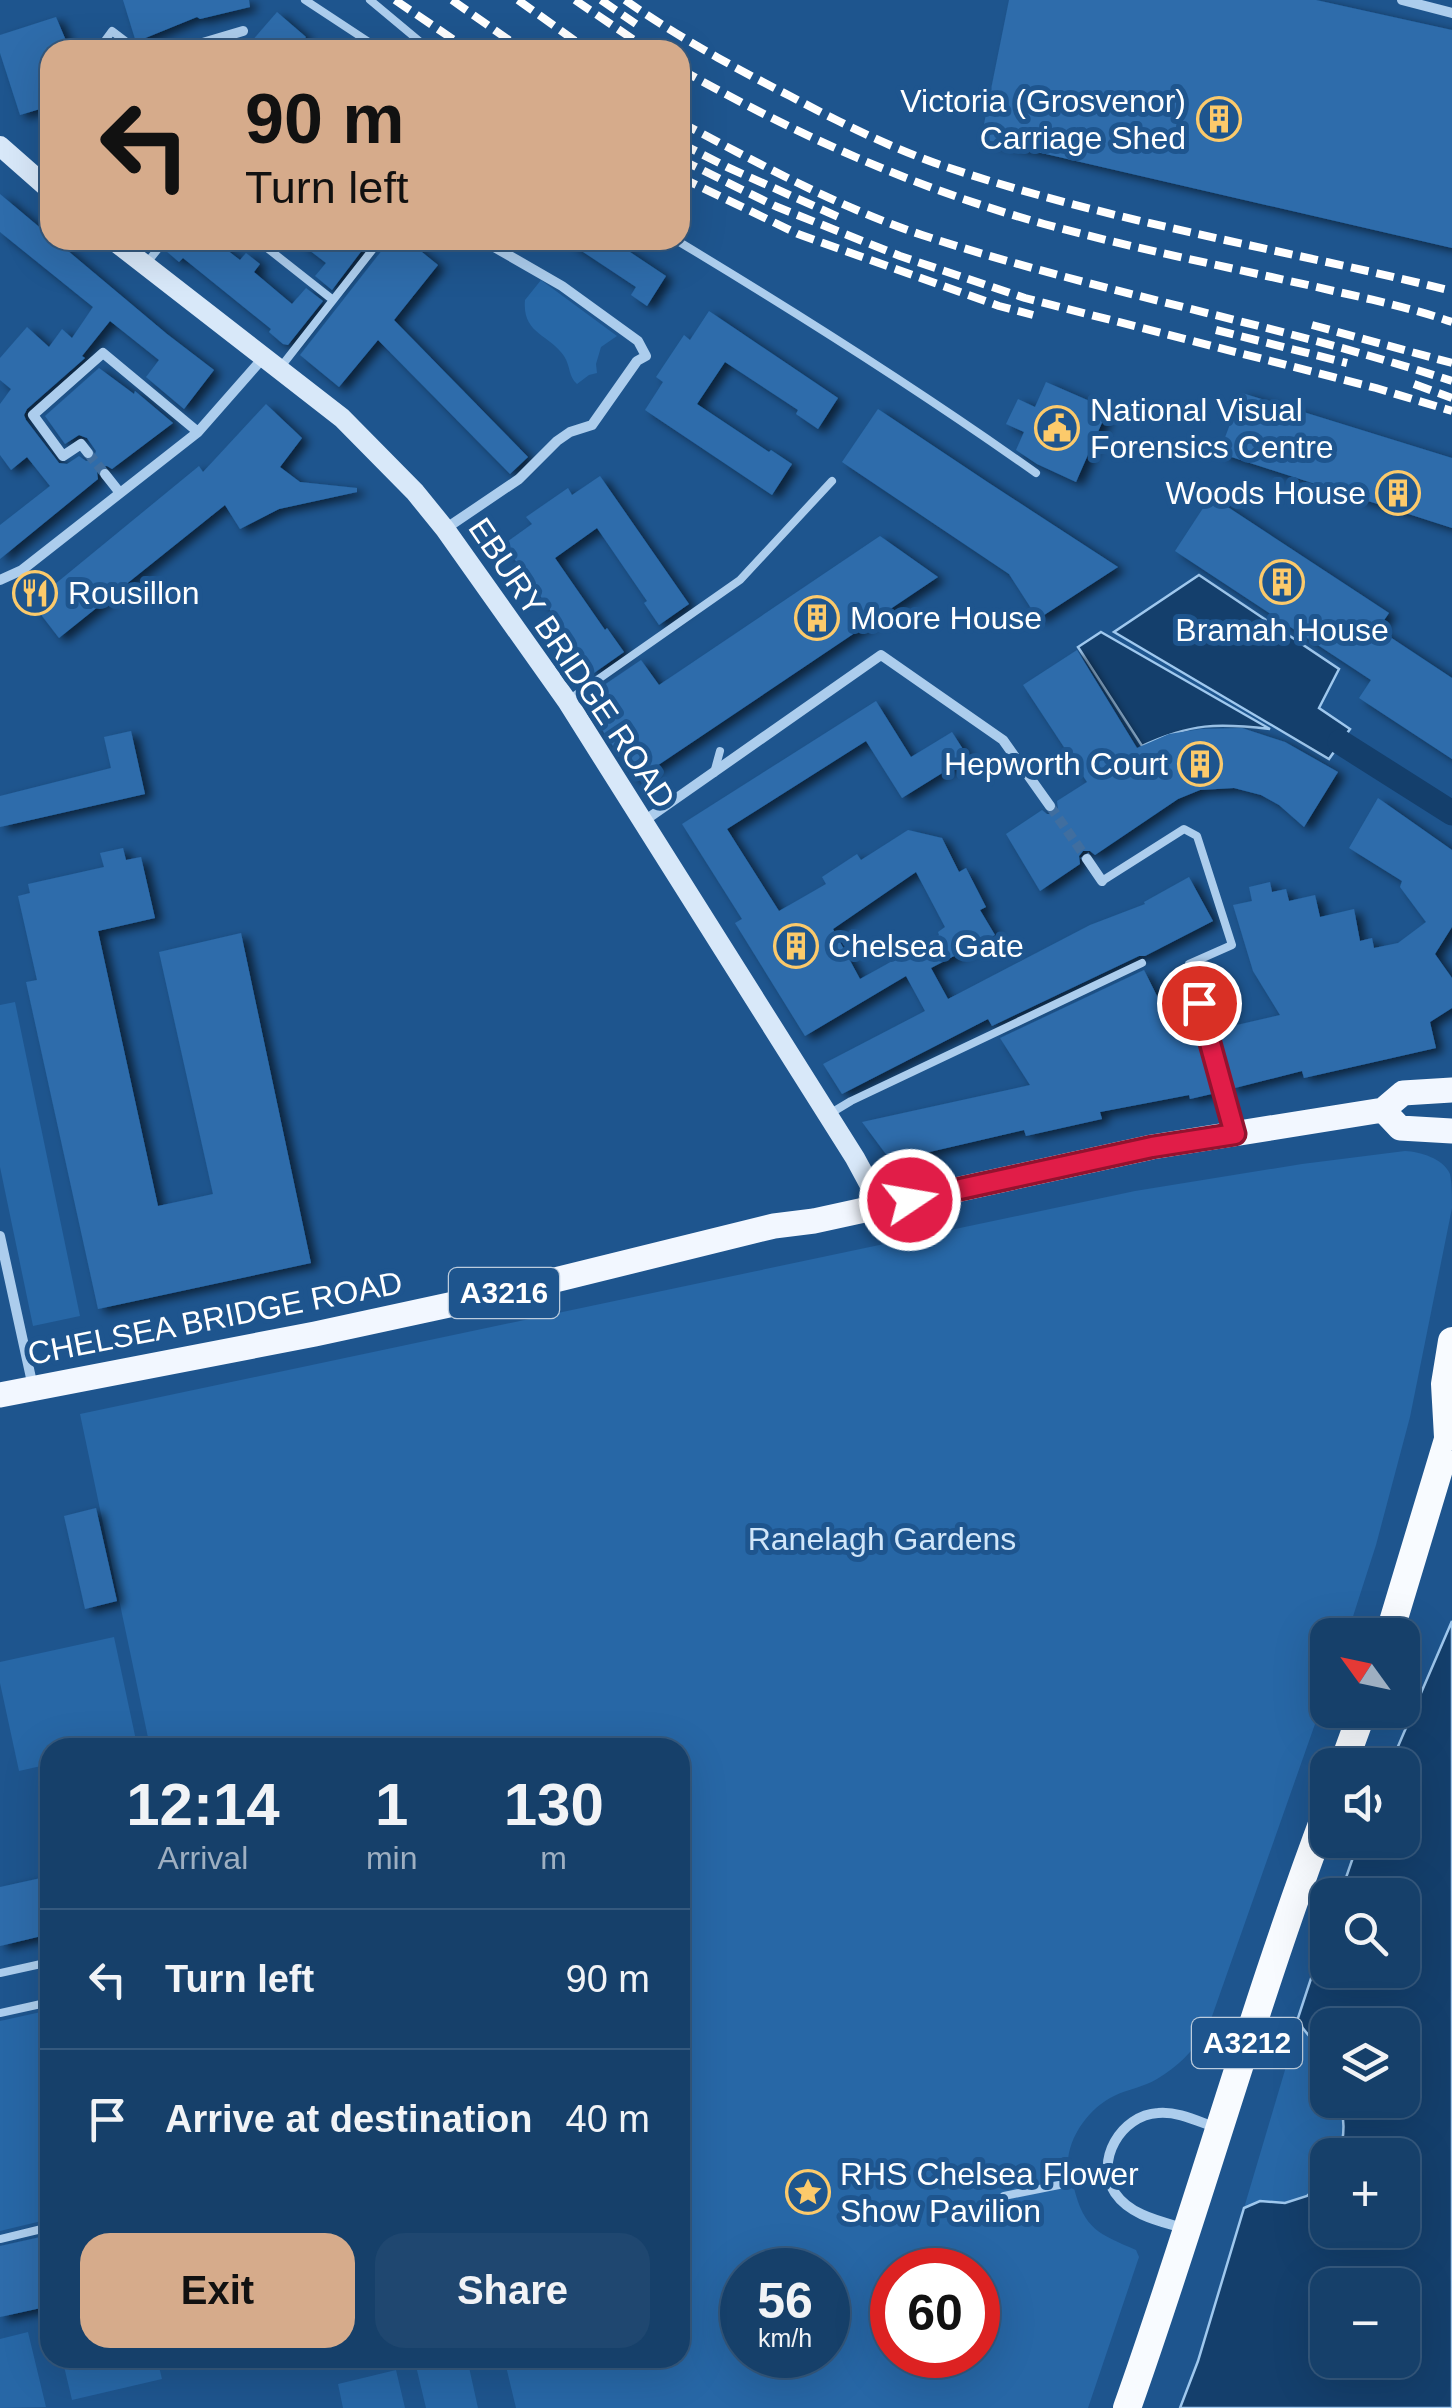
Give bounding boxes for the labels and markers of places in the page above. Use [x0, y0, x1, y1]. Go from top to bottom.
place label: Victoria (Grosvenor) Carriage Shed [900, 83, 1186, 156]
building icon: Victoria (Grosvenor) Carriage Shed [1196, 96, 1242, 142]
place label: National Visual Forensics Centre [1090, 392, 1334, 465]
public building icon: National Visual Forensics Centre [1034, 405, 1080, 451]
building icon: Woods House [1375, 470, 1421, 516]
place label: Woods House [1166, 475, 1366, 511]
building icon: Bramah House [1259, 559, 1305, 605]
restaurant icon: Rousillon [12, 570, 58, 616]
place label: Rousillon [68, 575, 200, 611]
building icon: Moore House [794, 595, 840, 641]
place label: Moore House [850, 600, 1042, 636]
place label: Bramah House [1175, 612, 1389, 648]
building icon: Hepworth Court [1177, 741, 1223, 787]
place label: Hepworth Court [944, 746, 1168, 782]
building icon: Chelsea Gate [773, 923, 819, 969]
place label: Chelsea Gate [828, 928, 1024, 964]
pin [1157, 961, 1242, 1046]
place label: RHS Chelsea Flower Show Pavilion [840, 2156, 1139, 2229]
place icon: RHS Chelsea Flower Show Pavilion [785, 2169, 831, 2215]

